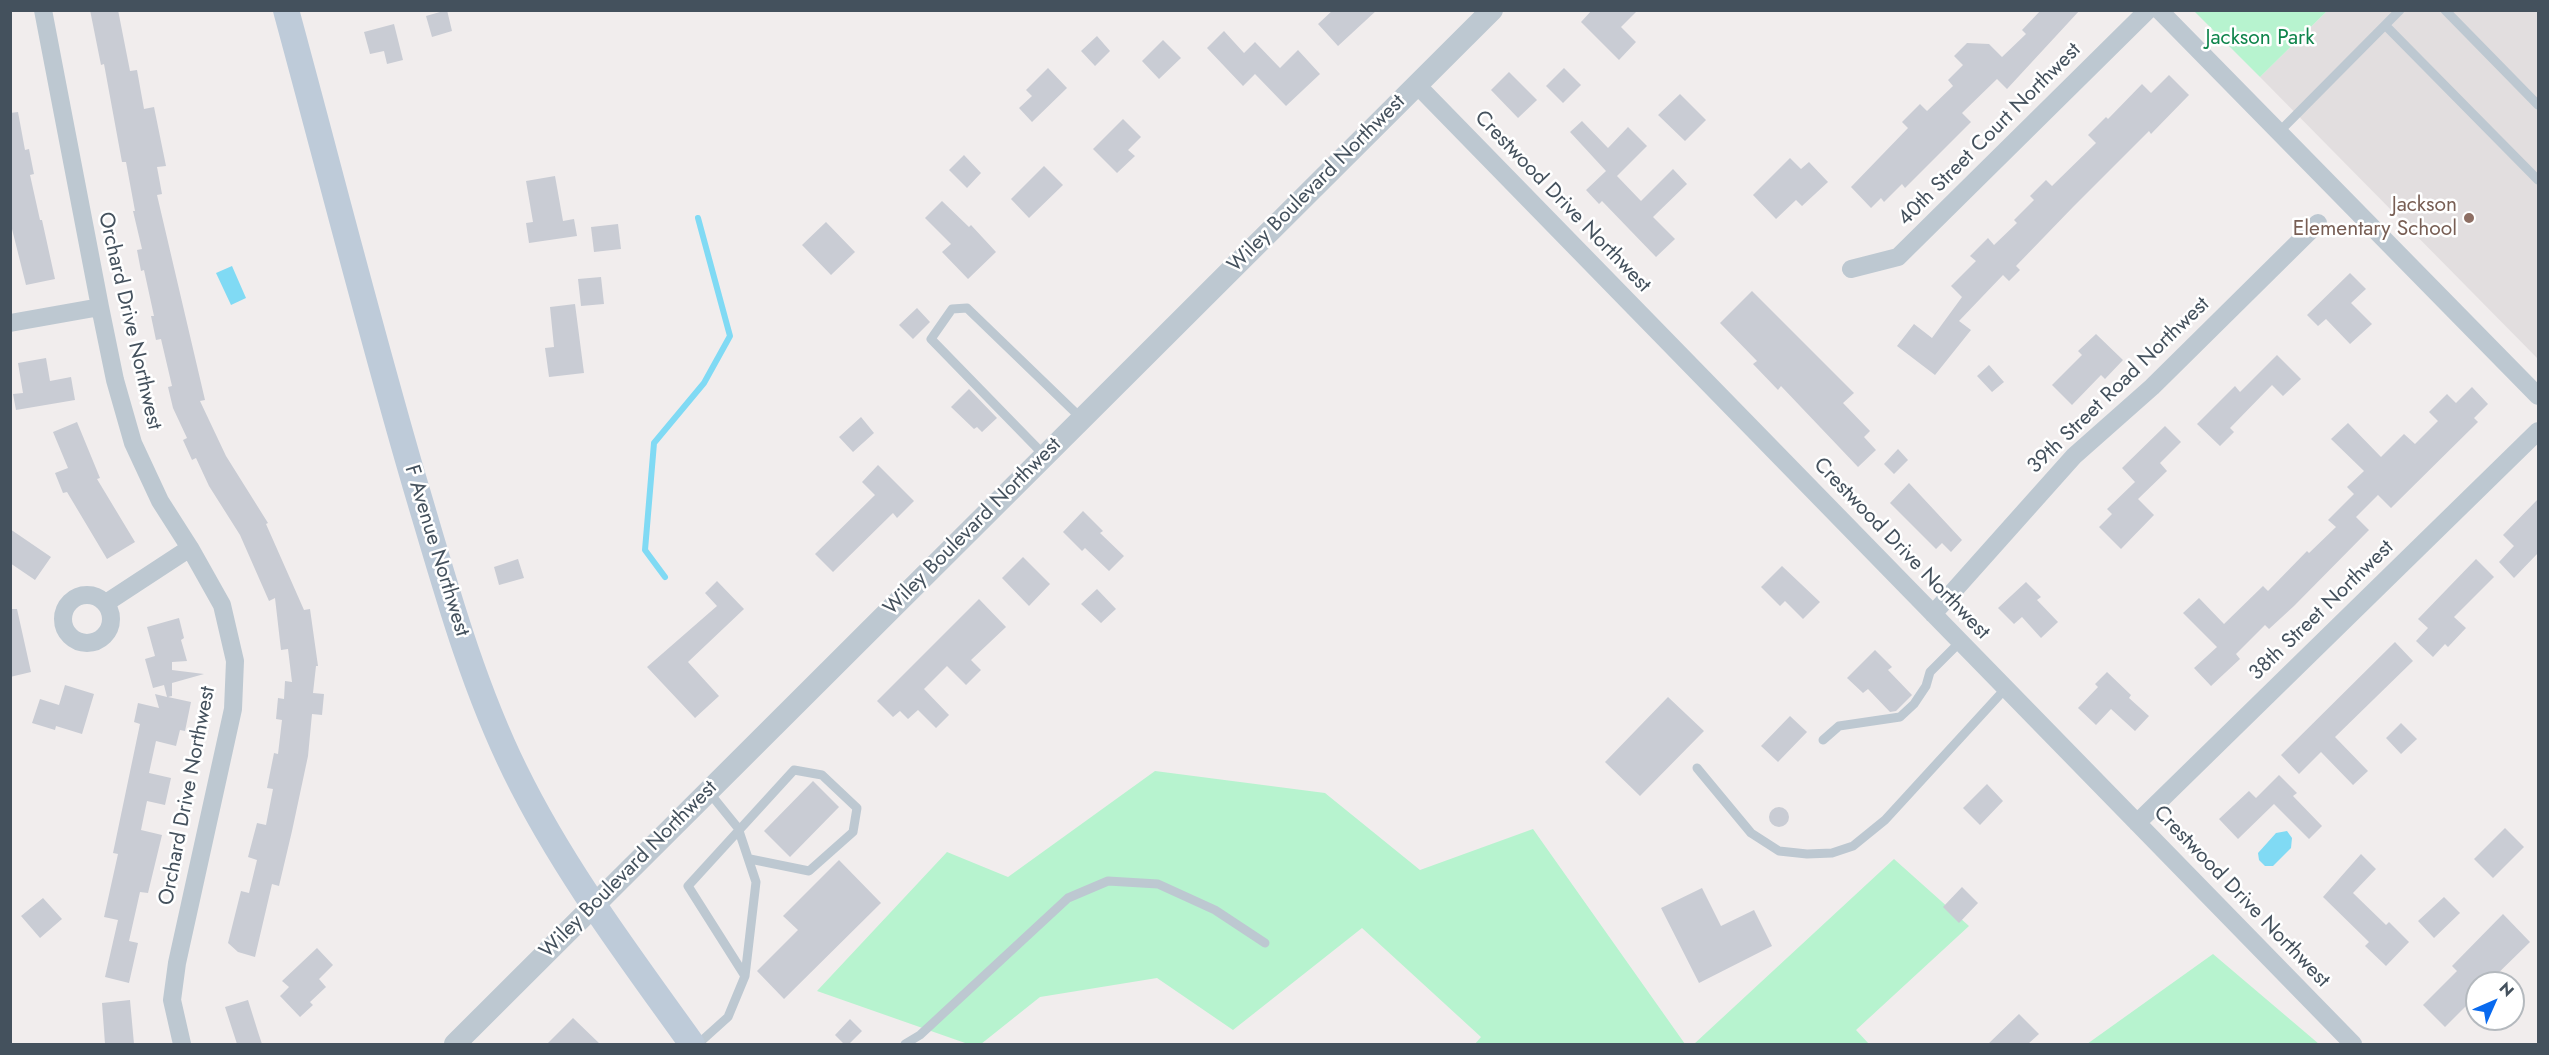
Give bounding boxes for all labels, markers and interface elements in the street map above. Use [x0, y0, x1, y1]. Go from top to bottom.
park label: Jackson Park [2205, 26, 2315, 52]
street label: 40th Street Court Northwest [1893, 38, 2087, 232]
street label: Wiley Boulevard Northwest [1223, 90, 1411, 278]
street label: Crestwood Drive Northwest [1469, 106, 1655, 298]
place label: Jackson Elementary School [2293, 193, 2457, 243]
street label: Orchard Drive Northwest [92, 210, 166, 432]
marker: Jackson Elementary School [2462, 211, 2476, 225]
street label: 39th Street Road Northwest [2023, 292, 2215, 480]
street label: Wiley Boulevard Northwest [879, 433, 1067, 621]
street label: Crestwood Drive Northwest [1808, 453, 1994, 645]
street label: F Avenue Northwest [398, 462, 474, 640]
street label: 38th Street Northwest [2245, 536, 2399, 686]
street label: Orchard Drive Northwest [154, 684, 222, 908]
street label: Wiley Boulevard Northwest [535, 776, 723, 964]
street label: Crestwood Drive Northwest [2148, 801, 2334, 993]
north arrow [2465, 971, 2525, 1031]
text: N [2494, 977, 2519, 1002]

